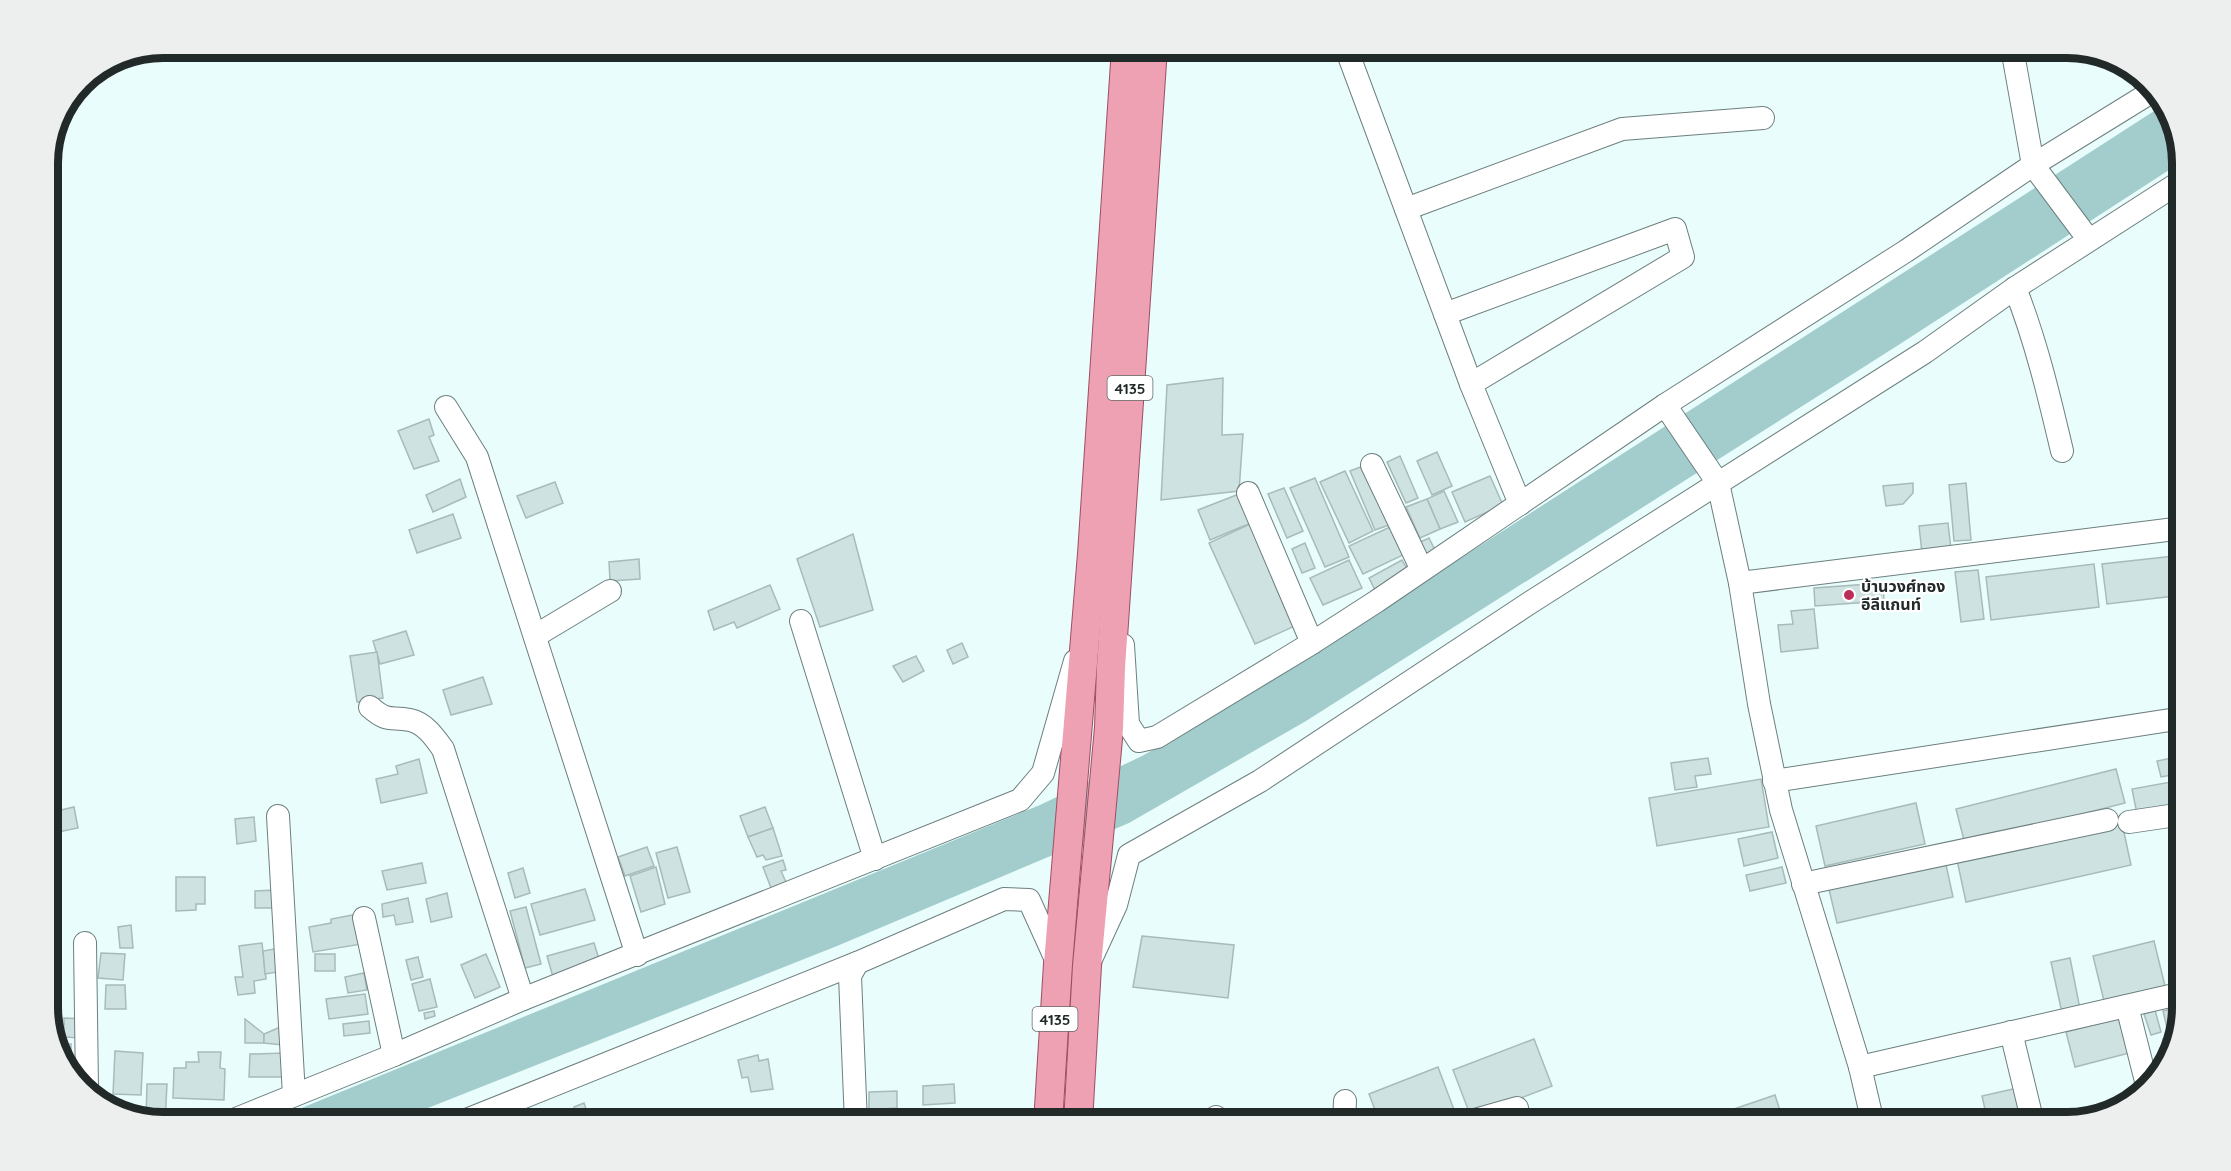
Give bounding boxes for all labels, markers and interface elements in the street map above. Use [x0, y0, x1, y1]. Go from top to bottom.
road number: 4135 [1108, 376, 1152, 400]
place label: บ้านวงศ์ทอง อีลีแกนท์ [1861, 576, 1945, 614]
marker: บ้านวงศ์ทอง อีลีแกนท์ [1842, 588, 1856, 602]
road number: 4135 [1032, 1007, 1078, 1031]

